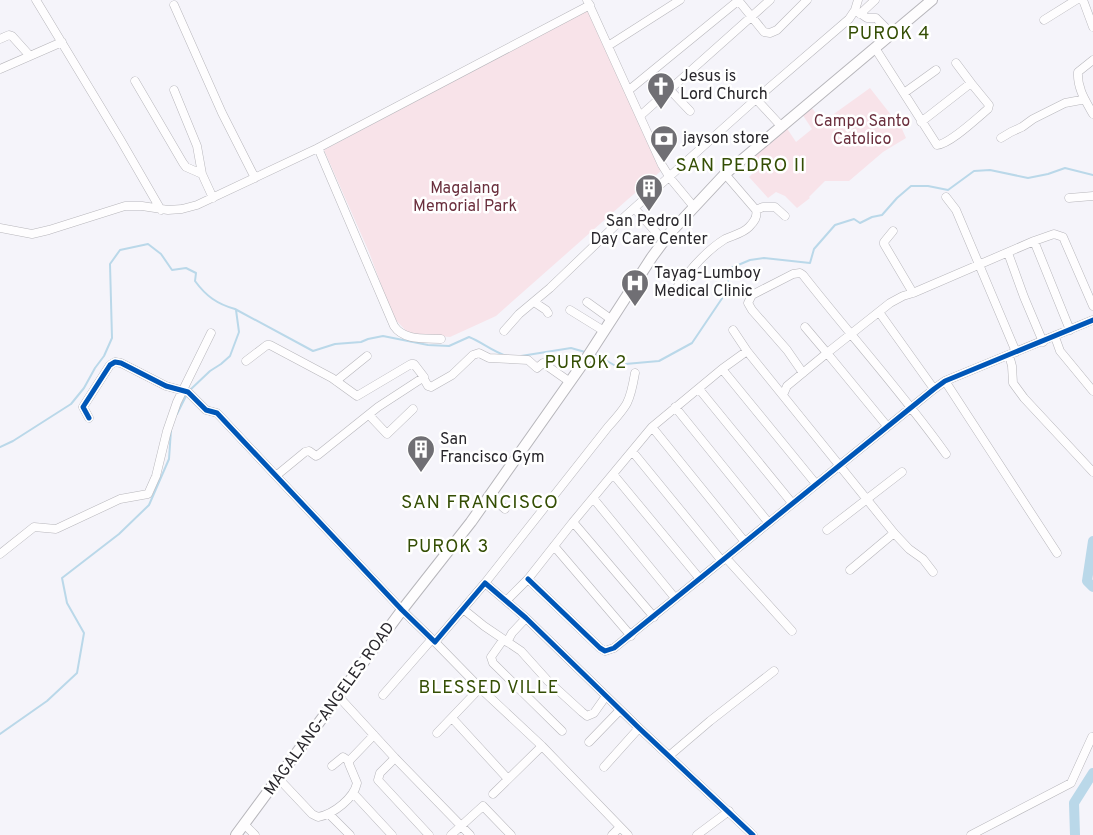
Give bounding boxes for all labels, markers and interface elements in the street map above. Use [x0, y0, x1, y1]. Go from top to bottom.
district label: PUROK 4 [848, 23, 930, 46]
place label: Jesus is Lord Church [680, 67, 768, 105]
church icon: Jesus is Lord Church [646, 71, 676, 110]
park label: Campo Santo Catolico [814, 112, 910, 150]
bank icon: jayson store [649, 124, 679, 163]
place label: jayson store [682, 129, 769, 149]
district label: SAN PEDRO II [676, 154, 807, 178]
building icon: San Pedro II Day Care Center [634, 173, 664, 212]
park label: Magalang Memorial Park [413, 179, 517, 217]
place label: San Pedro II Day Care Center [590, 212, 708, 250]
place label: Tayag-Lumboy Medical Clinic [654, 264, 761, 302]
hospital icon: Tayag-Lumboy Medical Clinic [620, 268, 650, 307]
district label: PUROK 2 [545, 352, 627, 375]
place label: San Francisco Gym [440, 430, 545, 468]
building icon: San Francisco Gym [406, 434, 436, 473]
district label: SAN FRANCISCO [401, 491, 559, 515]
district label: PUROK 3 [407, 536, 489, 559]
street label: MAGALANG-ANGELES ROAD [260, 618, 400, 800]
district label: BLESSED VILLE [418, 677, 560, 700]

